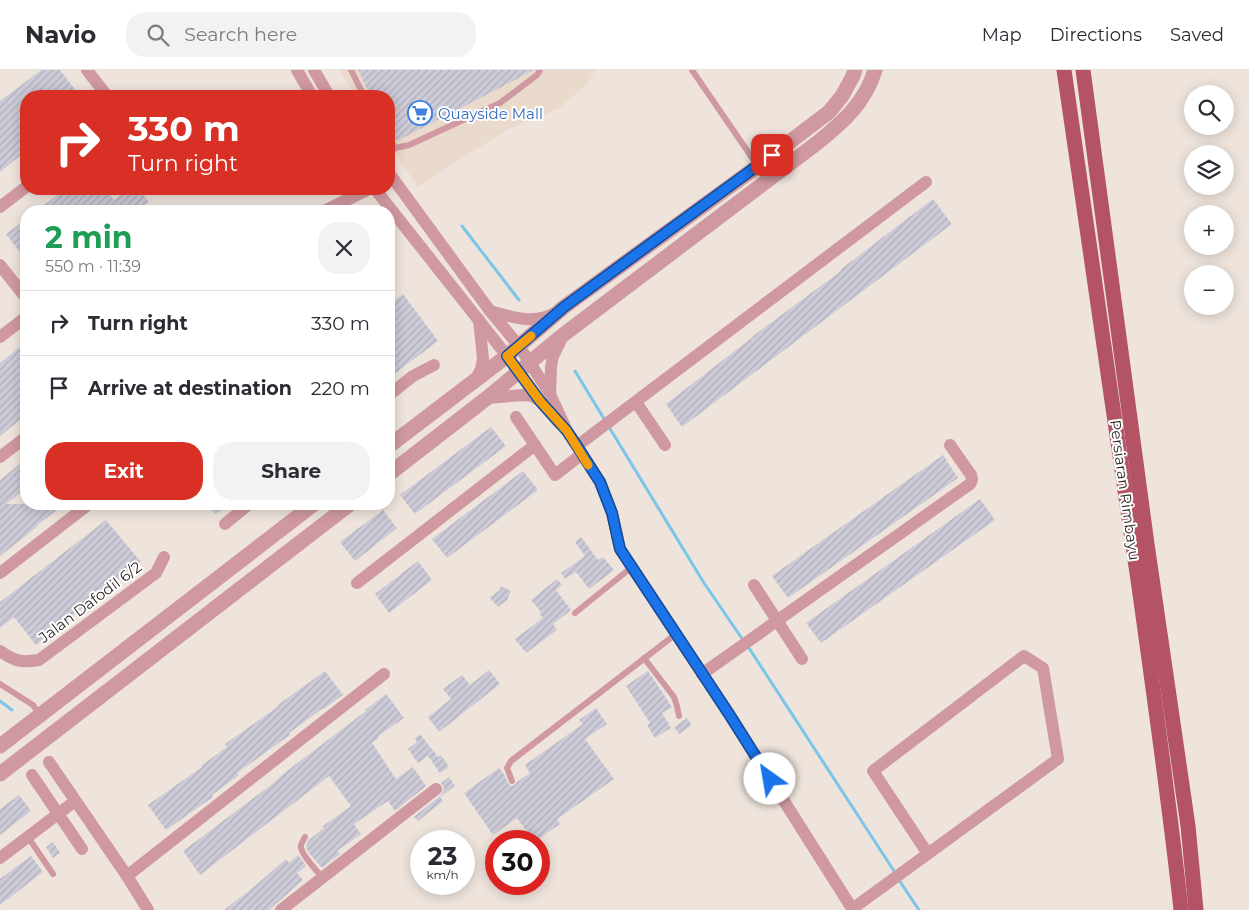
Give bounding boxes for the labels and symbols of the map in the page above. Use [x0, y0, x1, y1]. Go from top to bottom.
supermarket icon: Quayside Mall [407, 100, 433, 126]
place label: Quayside Mall [438, 104, 543, 123]
pin [751, 134, 793, 176]
street label: Persiaran Rimbayu [1106, 418, 1144, 562]
street label: Jalan Dafodil 6/2 [34, 557, 145, 647]
position arrow [743, 752, 795, 804]
speed limit sign: 30 [485, 830, 550, 895]

